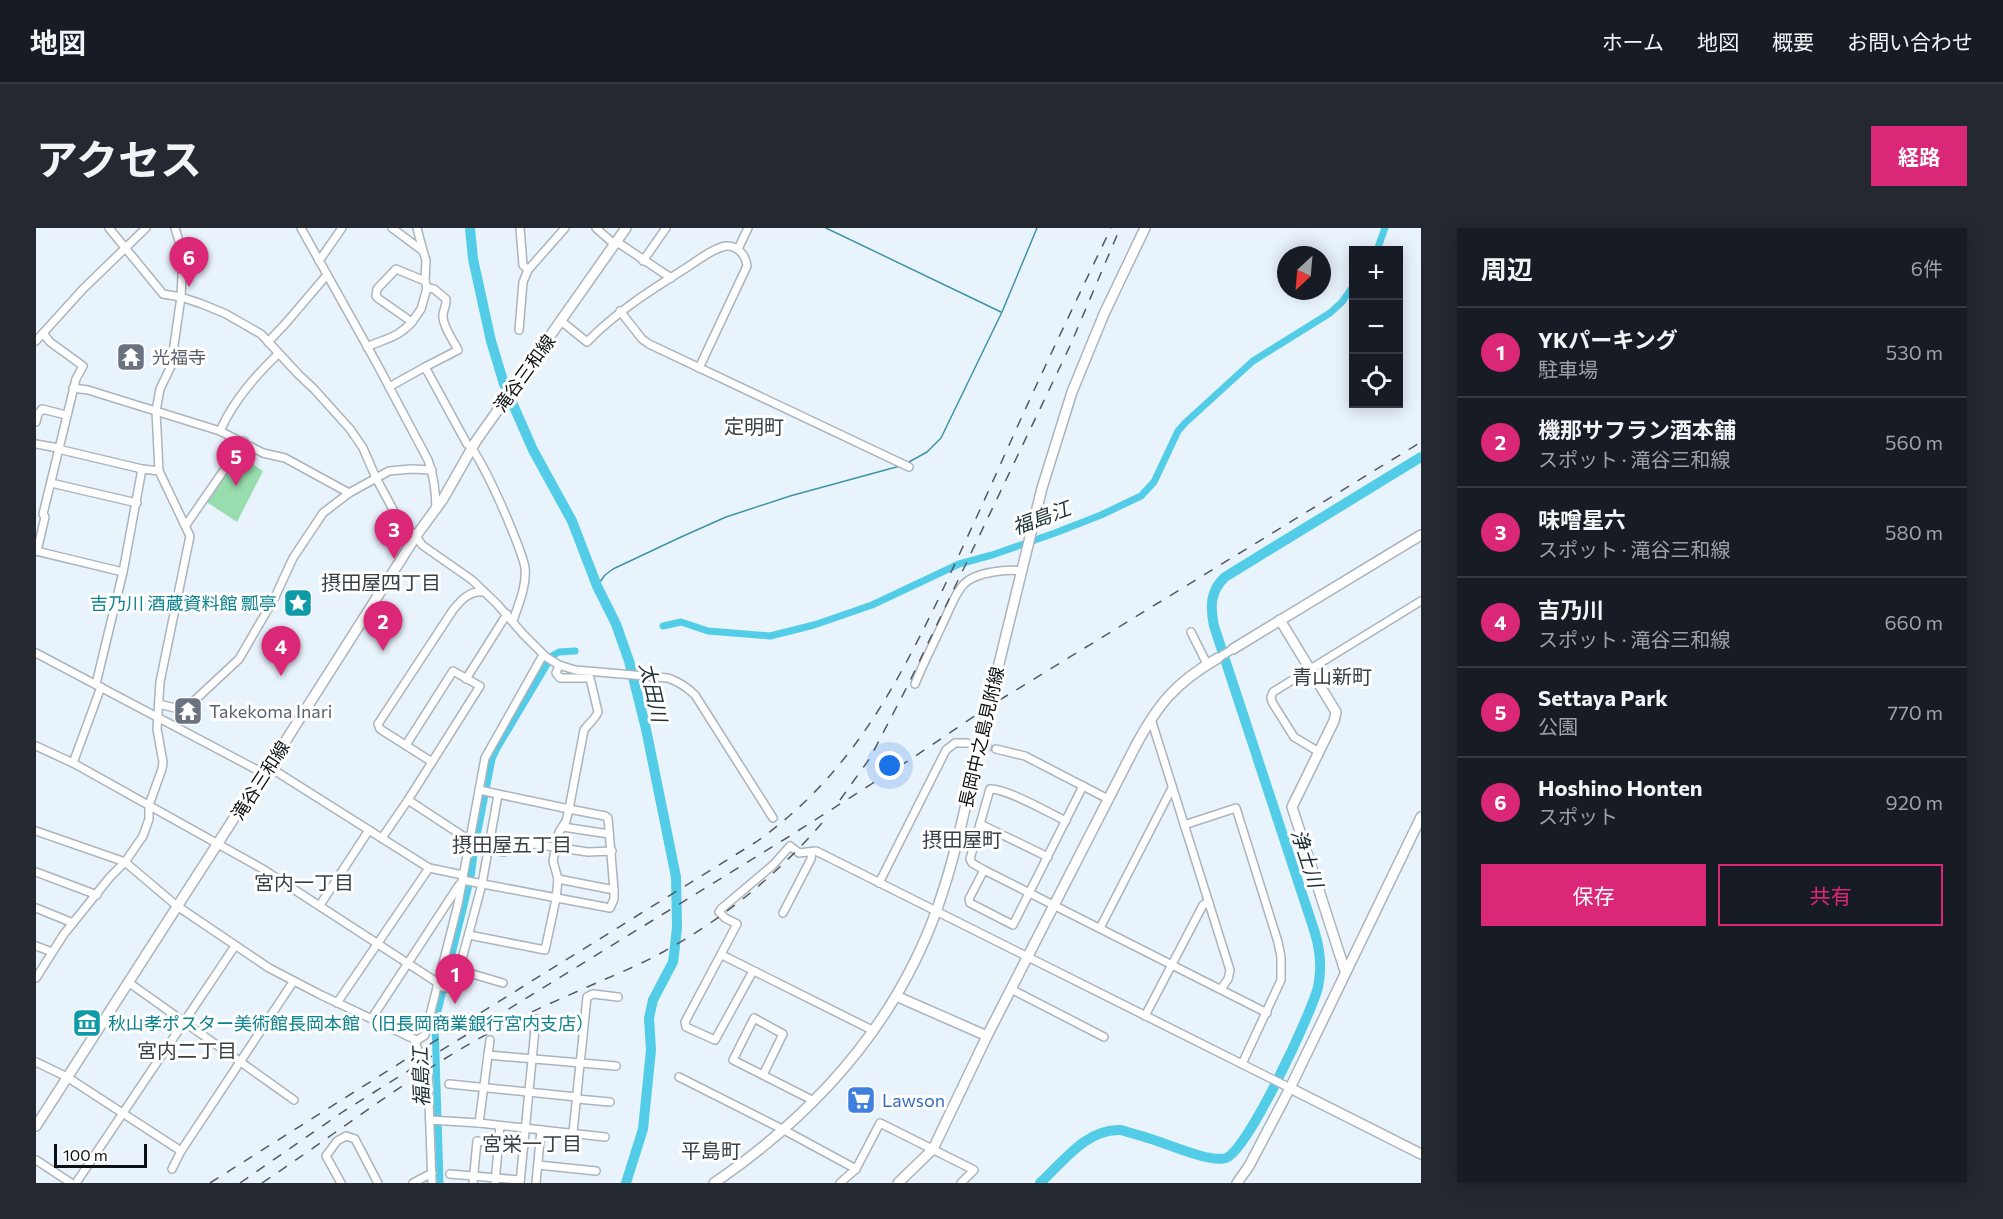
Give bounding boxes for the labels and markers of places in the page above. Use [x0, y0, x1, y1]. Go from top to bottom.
pin: 6 [170, 238, 208, 287]
temple icon: 光福寺 [115, 341, 147, 373]
place label: 光福寺 [152, 346, 206, 368]
pin: 5 [216, 436, 256, 486]
pin: 3 [374, 510, 414, 559]
place icon: 吉乃川 酒蔵資料館 瓢亭 [282, 587, 314, 619]
place label: 吉乃川 酒蔵資料館 瓢亭 [90, 592, 277, 614]
pin: 2 [364, 602, 402, 651]
pin: 4 [262, 626, 300, 676]
temple icon: Takekoma Inari [172, 695, 204, 727]
place label: Takekoma Inari [209, 700, 333, 722]
pin: 1 [436, 954, 474, 1004]
museum icon: 秋山孝ポスター美術館長岡本館（旧長岡商業銀行宮内支店） [71, 1007, 103, 1039]
place label: 秋山孝ポスター美術館長岡本館（旧長岡商業銀行宮内支店） [108, 1012, 594, 1034]
supermarket icon: Lawson [845, 1084, 877, 1116]
place label: Lawson [882, 1089, 945, 1111]

